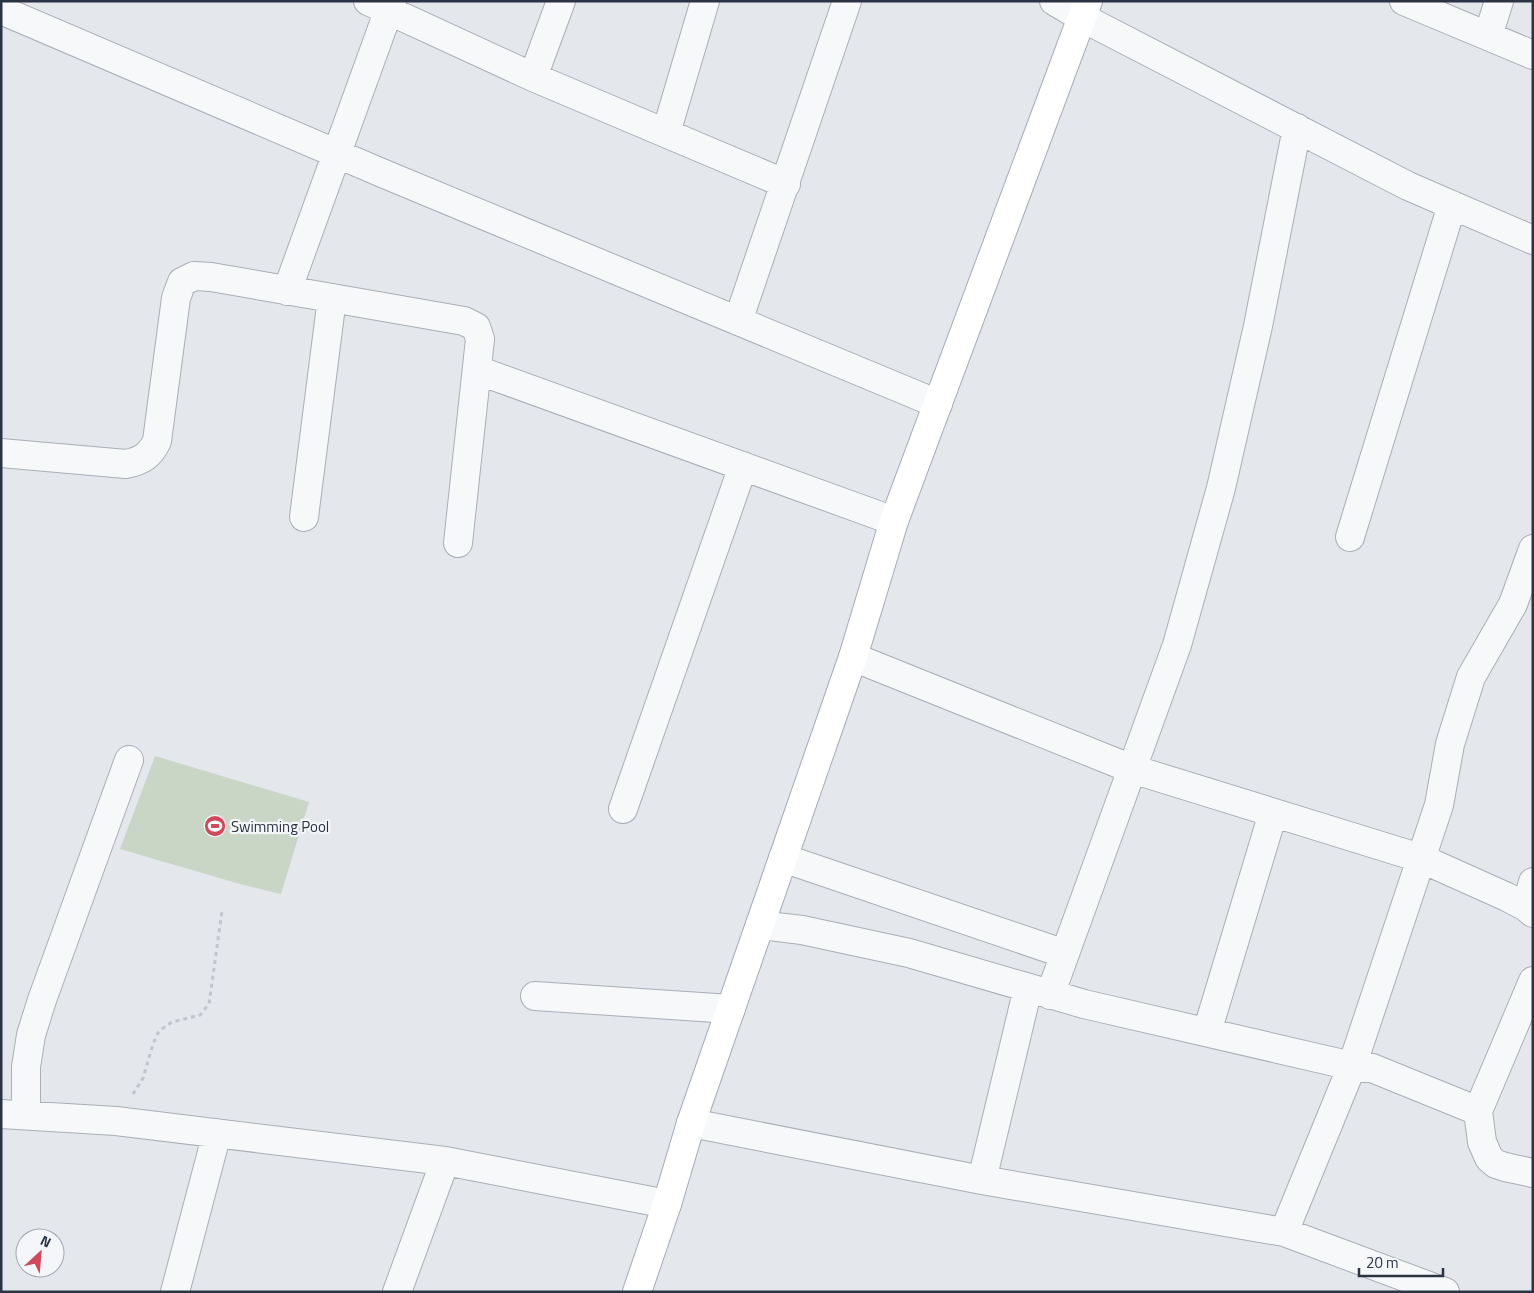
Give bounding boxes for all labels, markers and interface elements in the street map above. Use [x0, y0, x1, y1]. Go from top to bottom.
sports icon: Swimming Pool [203, 814, 227, 838]
place label: Swimming Pool [231, 815, 329, 838]
north arrow [15, 1228, 65, 1278]
text: N [37, 1229, 55, 1252]
scale bar [1359, 1246, 1443, 1278]
text: 20 m [1366, 1251, 1399, 1274]

